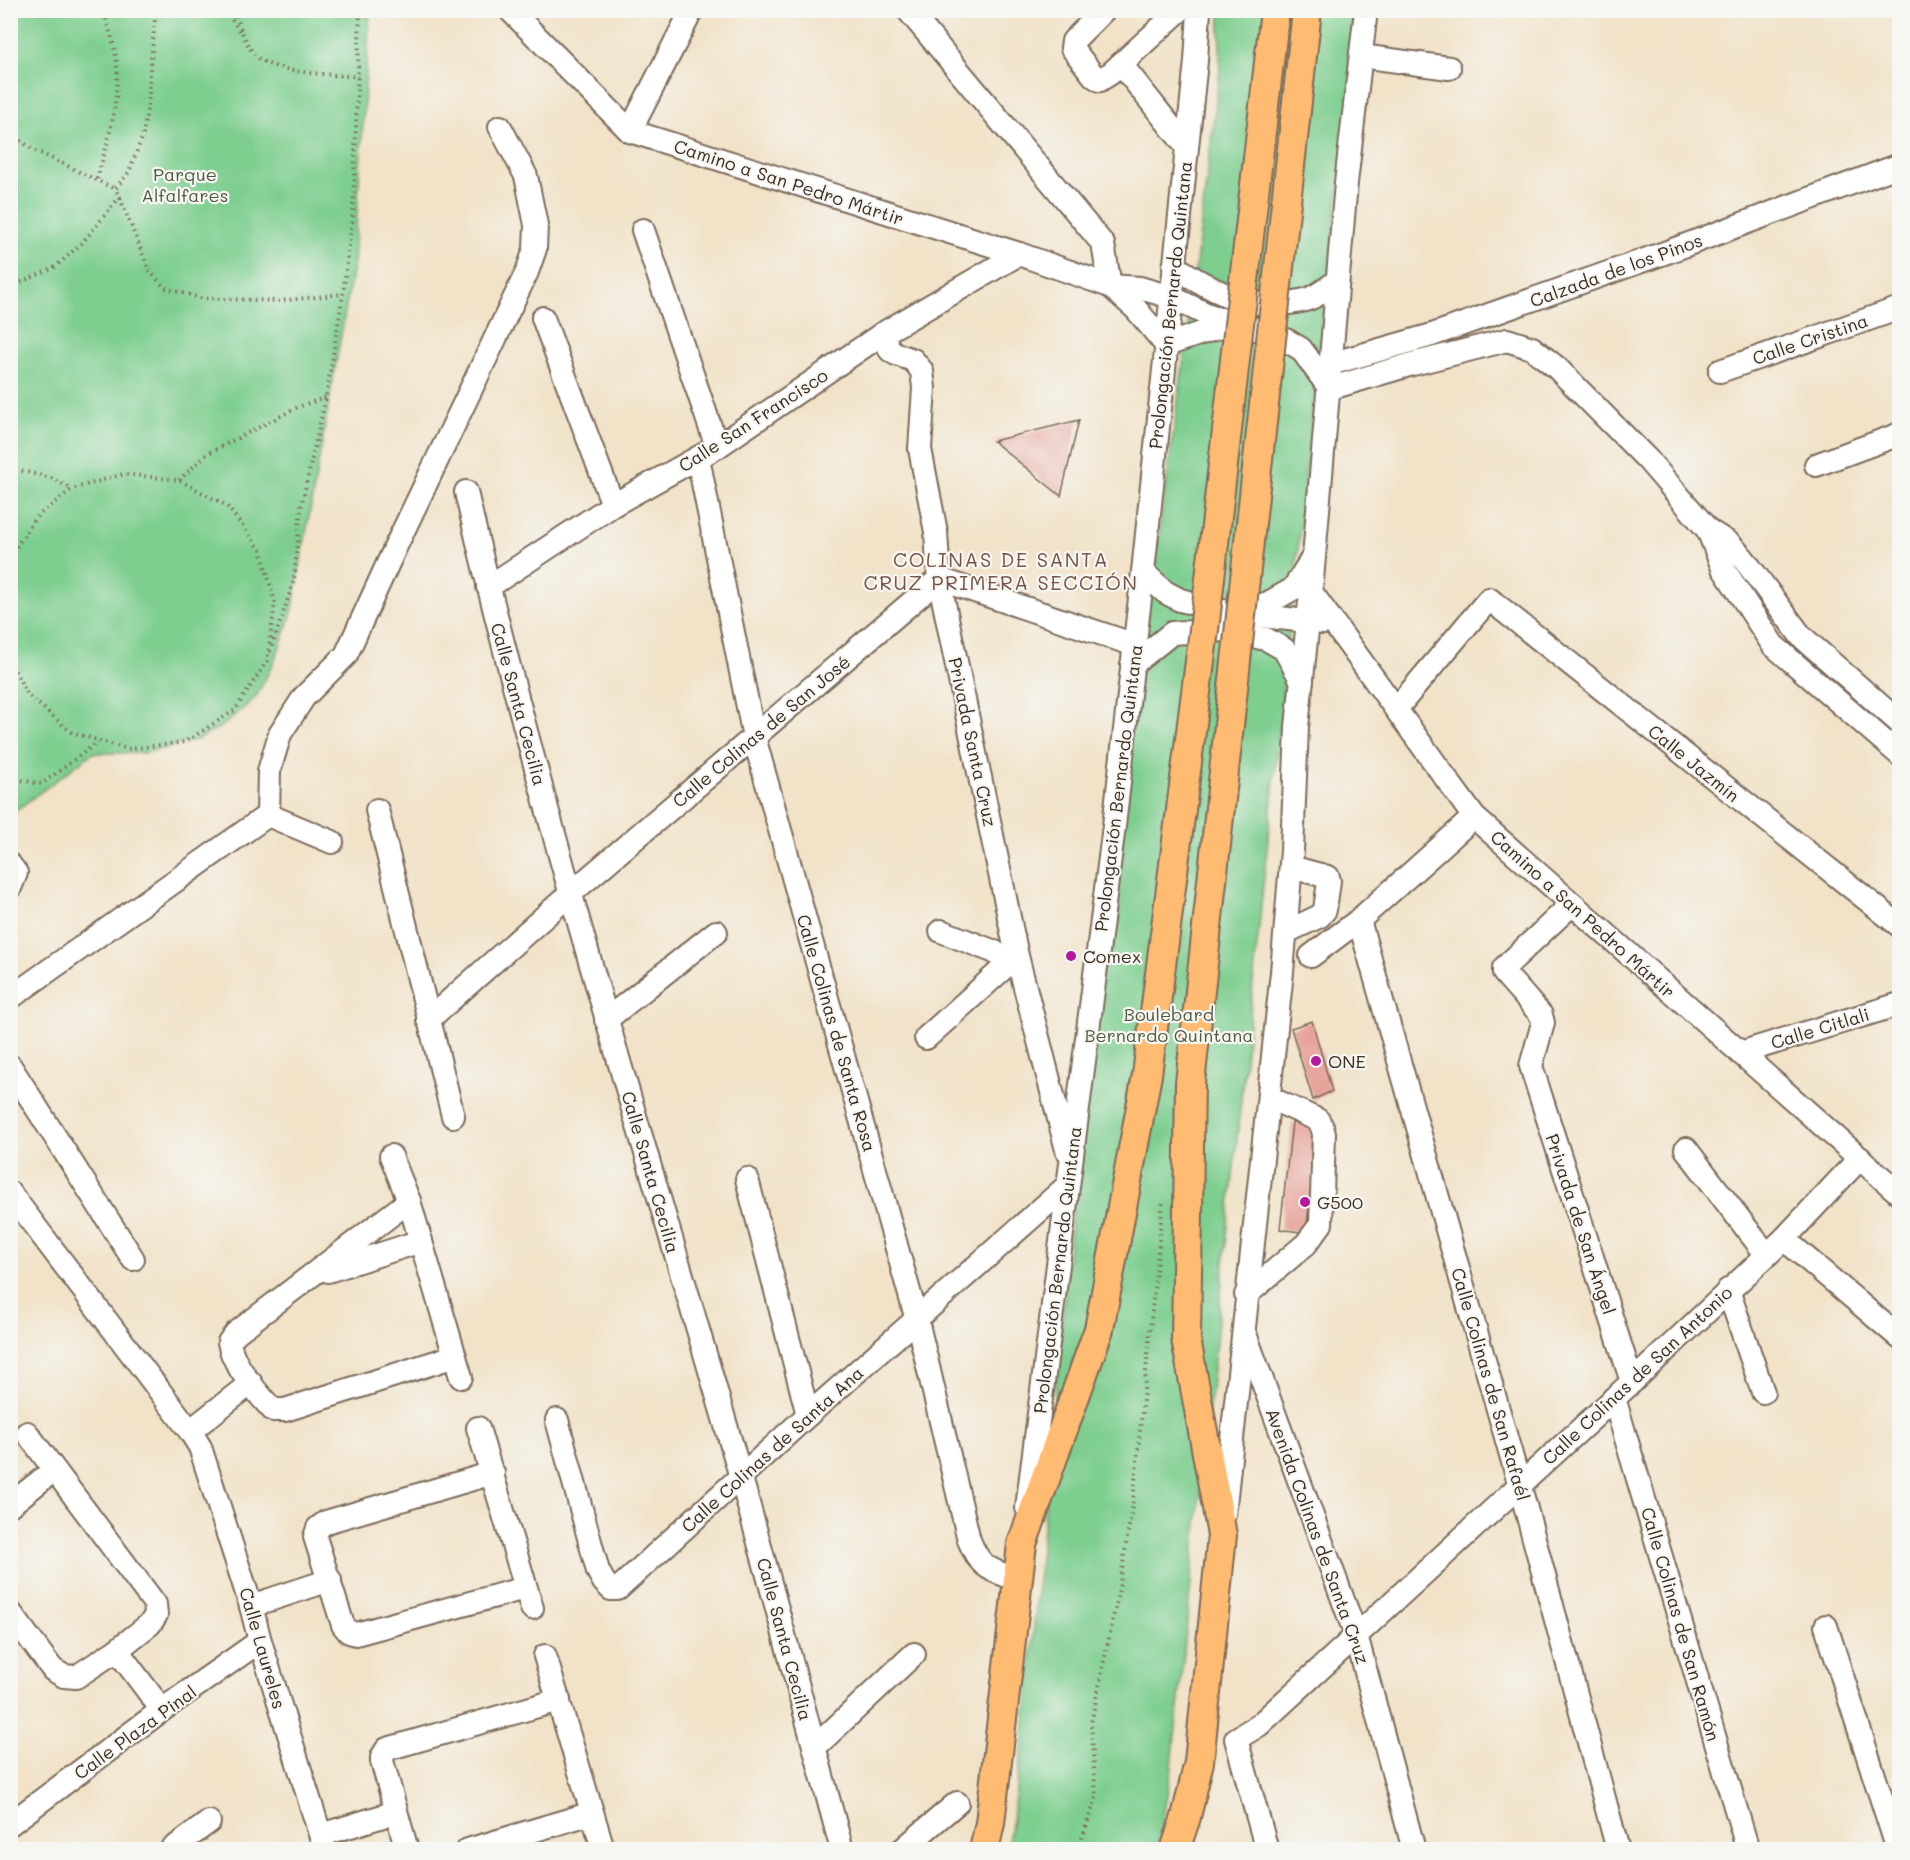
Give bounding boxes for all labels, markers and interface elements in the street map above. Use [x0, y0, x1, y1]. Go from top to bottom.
street label: Camino a San Pedro Mártir [671, 133, 907, 231]
street label: Prolongación Bernardo Quintana [1143, 160, 1197, 450]
park label: Parque Alfalfares [142, 162, 228, 207]
street label: Calzada de los Pinos [1526, 228, 1706, 312]
street label: Calle Cristina [1749, 308, 1871, 370]
street label: Calle San Francisco [674, 363, 833, 477]
district label: COLINAS DE SANTA CRUZ PRIMERA SECCIÓN [863, 546, 1139, 595]
street label: Calle Santa Cecilia [486, 620, 552, 788]
street label: Prolongación Bernardo Quintana [1088, 643, 1148, 933]
street label: Calle Colinas de San José [667, 649, 855, 813]
street label: Privada Santa Cruz [943, 655, 1003, 829]
street label: Calle Jazmín [1643, 719, 1745, 807]
street label: Camino a San Pedro Mártir [1486, 825, 1680, 1003]
street label: Calle Colinas de Santa Rosa [792, 911, 882, 1155]
place label: Comex [1083, 944, 1141, 968]
marker: Comex [1064, 949, 1078, 963]
park label: Boulebard Bernardo Quintana [1084, 1002, 1254, 1047]
street label: Calle Citlali [1768, 1002, 1872, 1054]
place label: ONE [1328, 1049, 1366, 1073]
marker: ONE [1309, 1054, 1323, 1068]
street label: Calle Santa Cecilia [616, 1088, 686, 1256]
street label: Prolongación Bernardo Quintana [1027, 1125, 1087, 1415]
street label: Privada de San Ángel [1540, 1131, 1622, 1317]
place label: G500 [1317, 1190, 1363, 1214]
marker: G500 [1298, 1195, 1312, 1209]
street label: Calle Colinas de San Rafaél [1446, 1265, 1536, 1503]
street label: Calle Colinas de San Antonio [1537, 1280, 1738, 1470]
street label: Calle Colinas de Santa Ana [676, 1361, 868, 1537]
street label: Avenida Colinas de Santa Cruz [1260, 1405, 1376, 1667]
street label: Calle Colinas de San Ramón [1636, 1504, 1726, 1744]
street label: Calle Santa Cecilia [752, 1555, 818, 1723]
street label: Calle Laureles [234, 1585, 292, 1711]
street label: Calle Plaza Pinal [69, 1679, 201, 1785]

